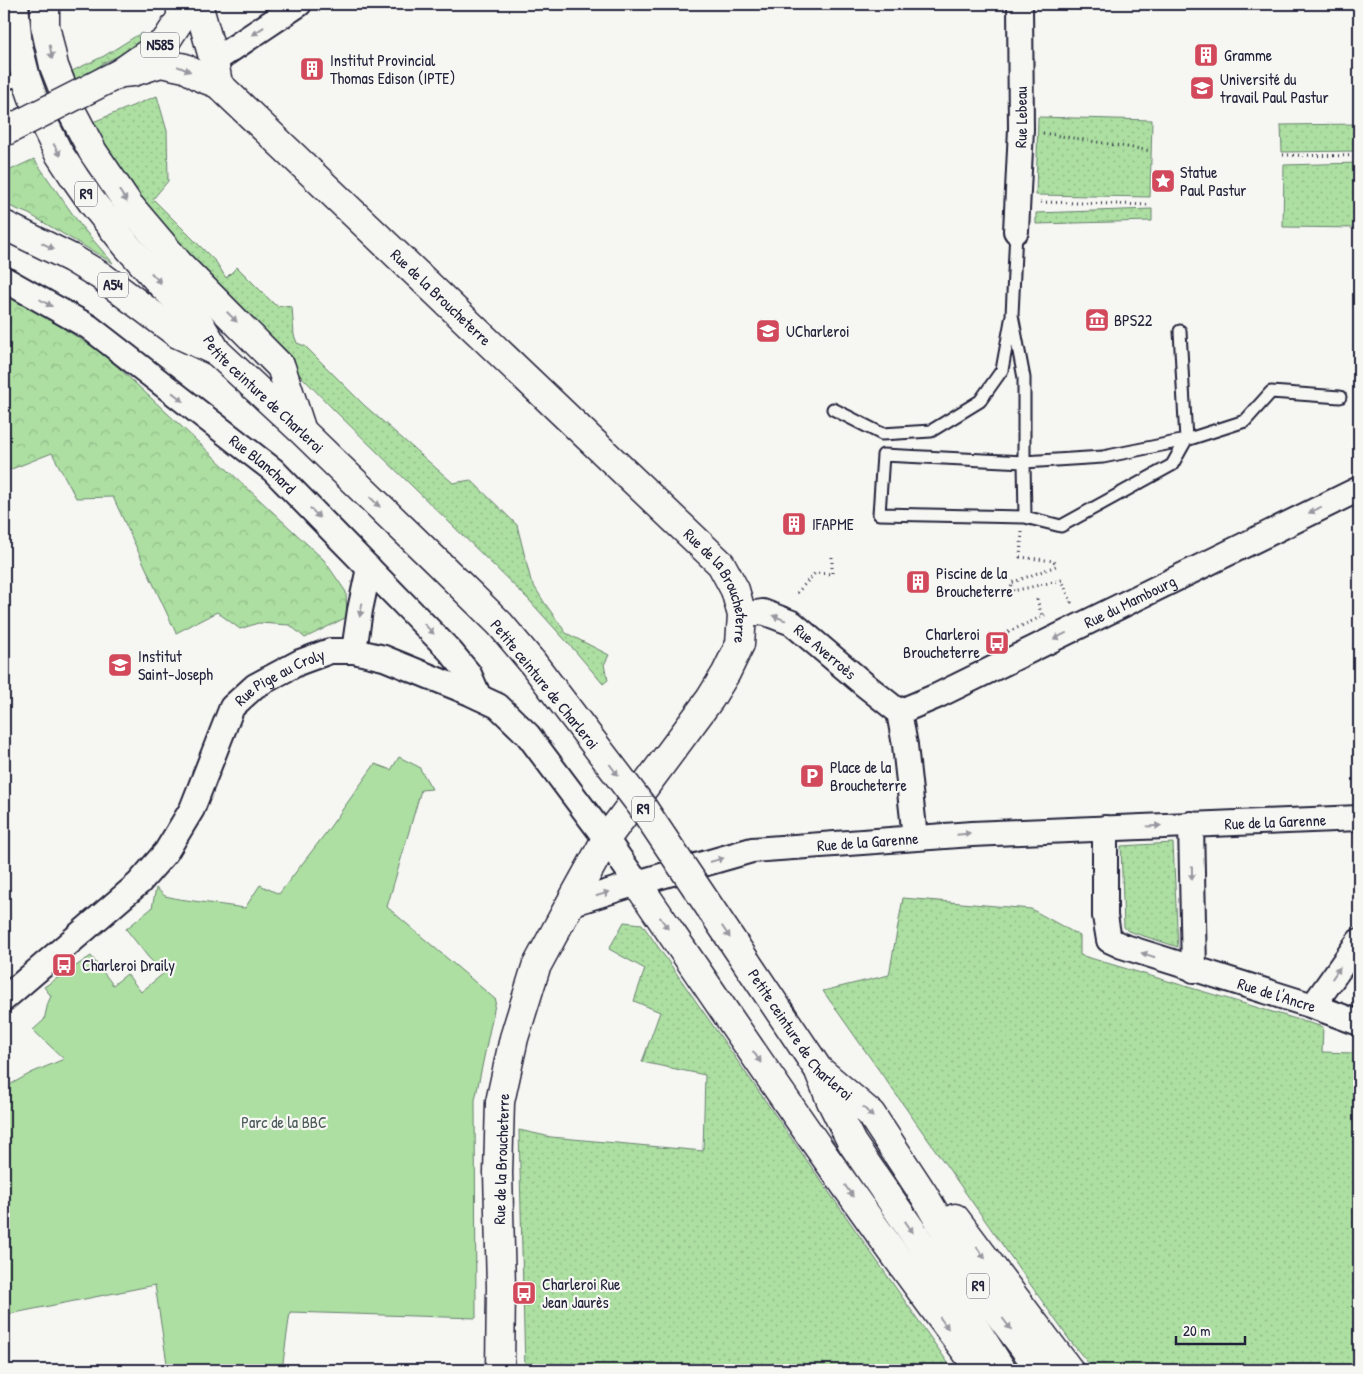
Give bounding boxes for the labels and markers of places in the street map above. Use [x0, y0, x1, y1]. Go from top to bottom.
building icon: Gramme [1193, 42, 1219, 68]
place label: Gramme [1224, 44, 1273, 66]
place label: Institut Provincial Thomas Edison (IPTE) [330, 49, 455, 89]
building icon: Institut Provincial Thomas Edison (IPTE) [299, 56, 325, 82]
place label: Université du travail Paul Pastur [1220, 68, 1329, 108]
school or university icon: Université du travail Paul Pastur [1189, 75, 1215, 101]
place label: Statue Paul Pastur [1180, 161, 1247, 201]
place icon: Statue Paul Pastur [1150, 168, 1176, 194]
museum icon: BPS22 [1084, 307, 1110, 333]
place label: BPS22 [1114, 309, 1153, 331]
school or university icon: UCharleroi [755, 318, 781, 344]
place label: UCharleroi [786, 320, 850, 342]
building icon: IFAPME [781, 511, 807, 537]
place label: IFAPME [812, 513, 854, 535]
place label: Piscine de la Broucheterre [936, 562, 1014, 602]
building icon: Piscine de la Broucheterre [905, 569, 931, 595]
place label: Charleroi Broucheterre [903, 623, 981, 663]
bus stop icon: Charleroi Broucheterre [984, 630, 1010, 656]
place label: Institut Saint-Joseph [138, 645, 213, 685]
school or university icon: Institut Saint-Joseph [107, 652, 133, 678]
place label: Place de la Broucheterre [830, 756, 908, 796]
parking icon: Place de la Broucheterre [799, 763, 825, 789]
bus stop icon: Charleroi Draily [51, 952, 77, 978]
place label: Charleroi Draily [82, 954, 175, 976]
place label: Charleroi Rue Jean Jaurès [542, 1273, 621, 1313]
bus stop icon: Charleroi Rue Jean Jaurès [511, 1280, 537, 1306]

